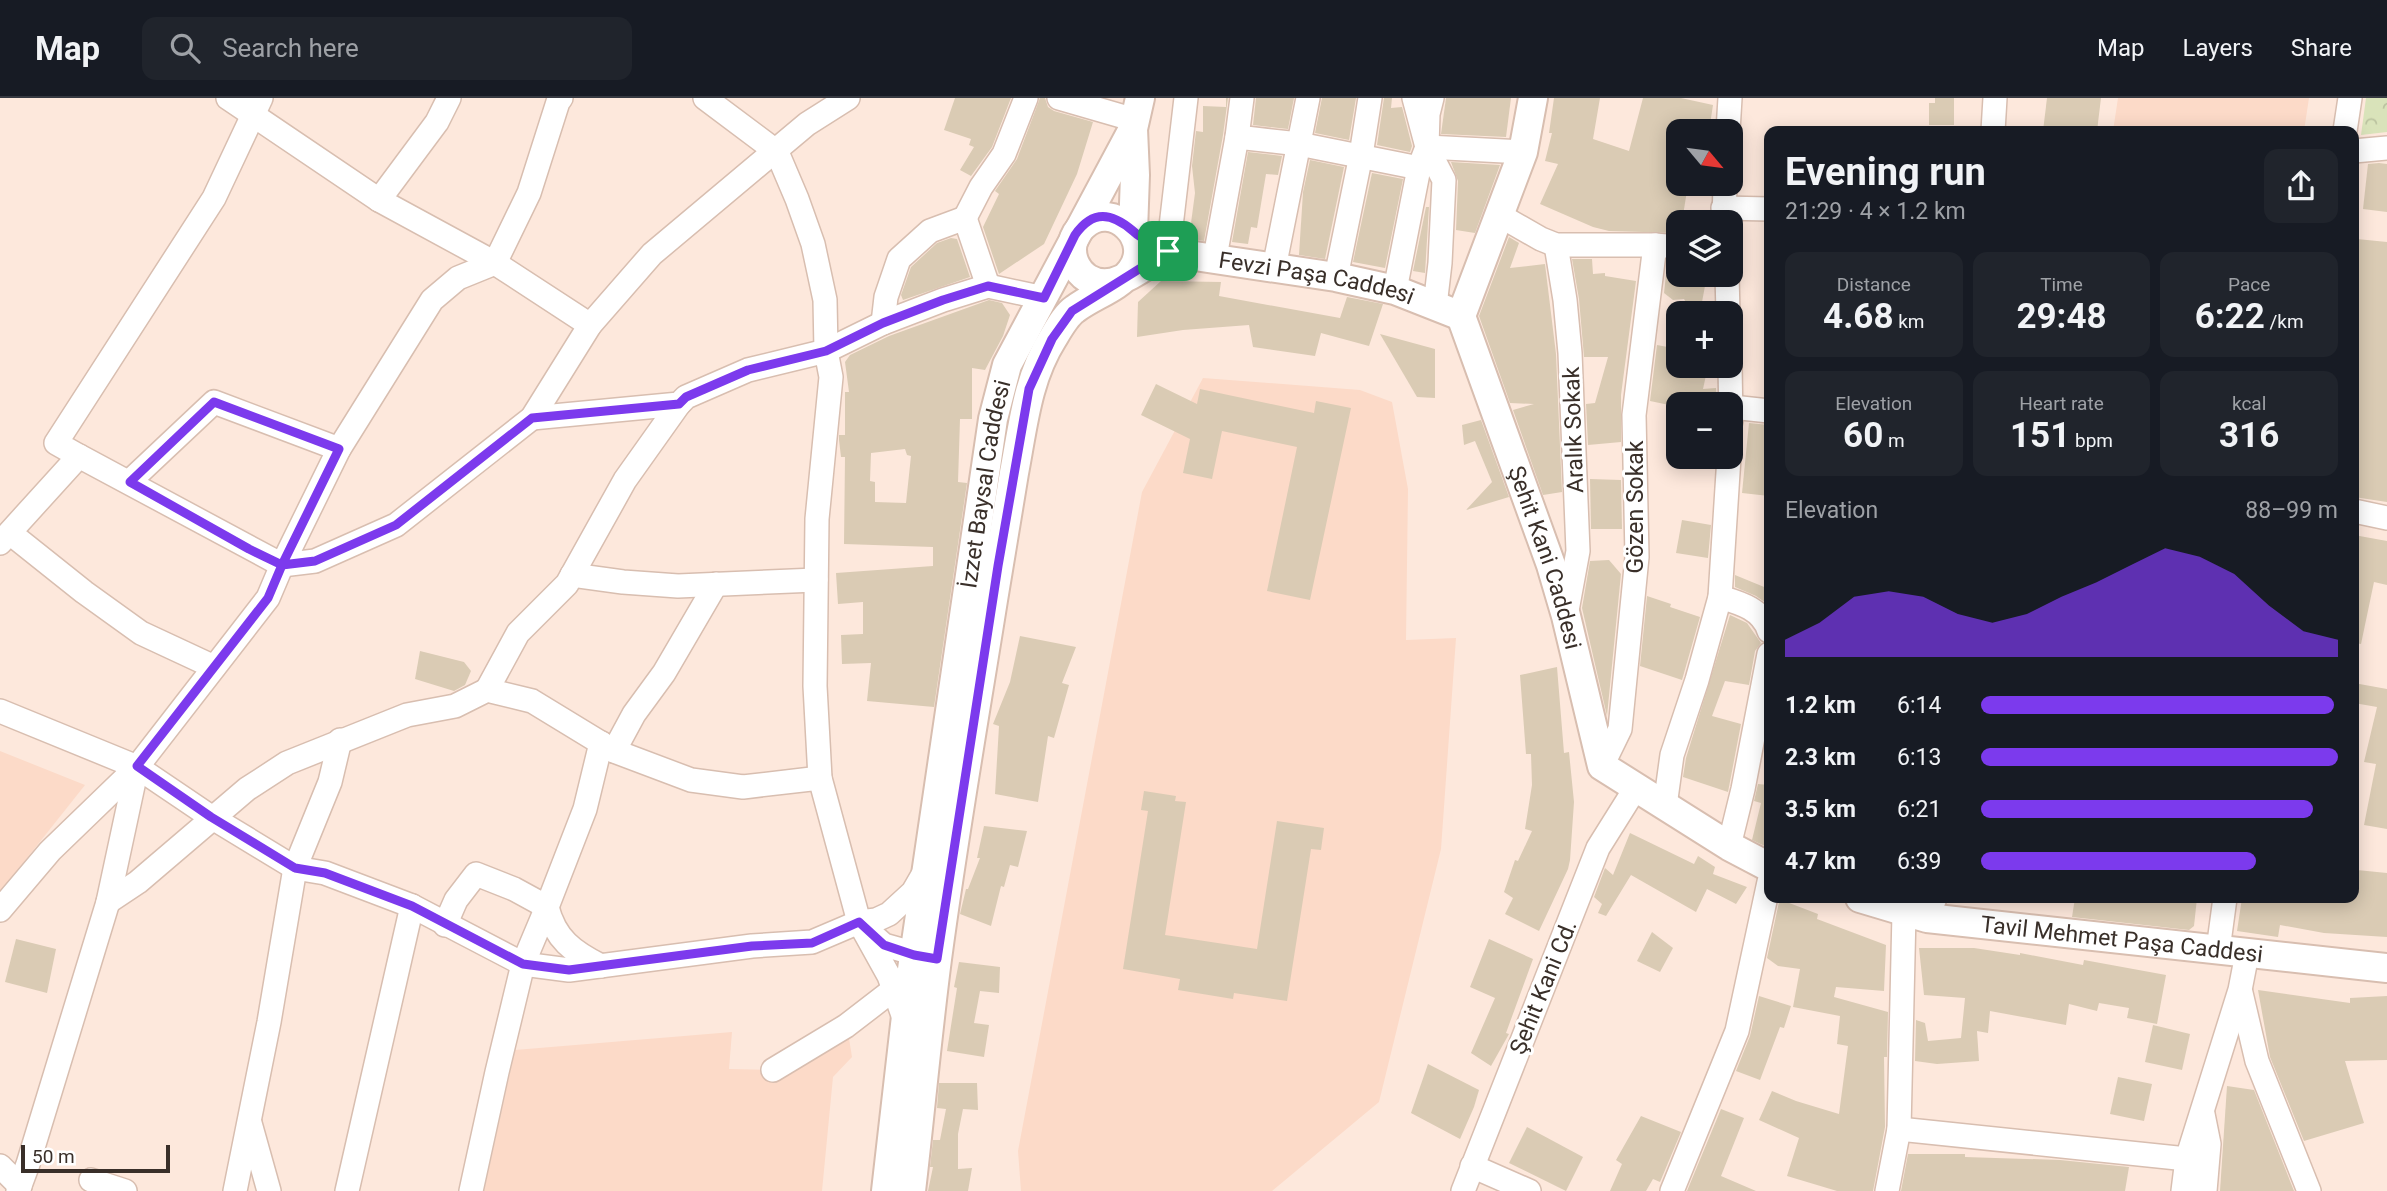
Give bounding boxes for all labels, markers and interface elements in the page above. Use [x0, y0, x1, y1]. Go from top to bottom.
search box [142, 17, 632, 80]
text: Map [35, 29, 100, 68]
icon: search [166, 29, 204, 67]
text: Search here [222, 33, 359, 63]
text: Map [2097, 34, 2145, 62]
text: Layers [2183, 34, 2253, 62]
text: Share [2291, 34, 2352, 62]
north arrow [1666, 119, 1743, 196]
map controls [1666, 119, 1743, 469]
button: share [2264, 149, 2338, 223]
text: Evening run [1785, 150, 1986, 194]
text: 21:29 · 4 × 1.2 km [1785, 198, 1966, 225]
button: layers [1666, 210, 1743, 287]
pin [1138, 221, 1198, 281]
icon: arrive [1149, 232, 1187, 270]
street label: Fevzi Paşa Caddesi [1217, 247, 1418, 310]
text: Distance [1837, 273, 1911, 296]
text: Time [2040, 273, 2083, 296]
text: Pace [2228, 273, 2270, 296]
text: 4.68 [1823, 296, 1894, 337]
text: 29:48 [2016, 296, 2107, 337]
text: 6:22 [2195, 296, 2265, 337]
button: + [1666, 301, 1743, 378]
text: km [1894, 310, 1925, 333]
text: /km [2265, 310, 2304, 333]
street label: Aralık Sokak [1558, 366, 1589, 493]
street label: İzzet Baysal Caddesi [955, 377, 1017, 590]
button: − [1666, 392, 1743, 469]
text: Elevation [1835, 392, 1912, 415]
text: Heart rate [2019, 392, 2104, 415]
text: kcal [2232, 392, 2266, 415]
text: 60 [1843, 415, 1883, 456]
text: 151 [2010, 415, 2070, 456]
text: 316 [2219, 415, 2279, 456]
text: m [1883, 429, 1905, 452]
text: bpm [2070, 429, 2113, 452]
street label: Gözen Sokak [1622, 440, 1649, 574]
street label: Şehit Kani Caddesi [1502, 462, 1587, 652]
text: Elevation [1785, 497, 1878, 524]
text: 88–99 m [2245, 497, 2338, 524]
text: 1.2 km [1785, 692, 1856, 719]
text: 6:14 [1897, 692, 1941, 719]
text: 2.3 km [1785, 744, 1856, 771]
text: 6:13 [1897, 744, 1941, 771]
text: 3.5 km [1785, 796, 1856, 823]
text: 6:21 [1897, 796, 1941, 823]
text: 4.7 km [1785, 848, 1856, 875]
text: 6:39 [1897, 848, 1941, 875]
street label: Tavil Mehmet Paşa Caddesi [1979, 911, 2264, 968]
street label: Şehit Kani Cd. [1504, 916, 1583, 1058]
scale bar [21, 1142, 170, 1174]
text: 50 m [32, 1145, 75, 1168]

